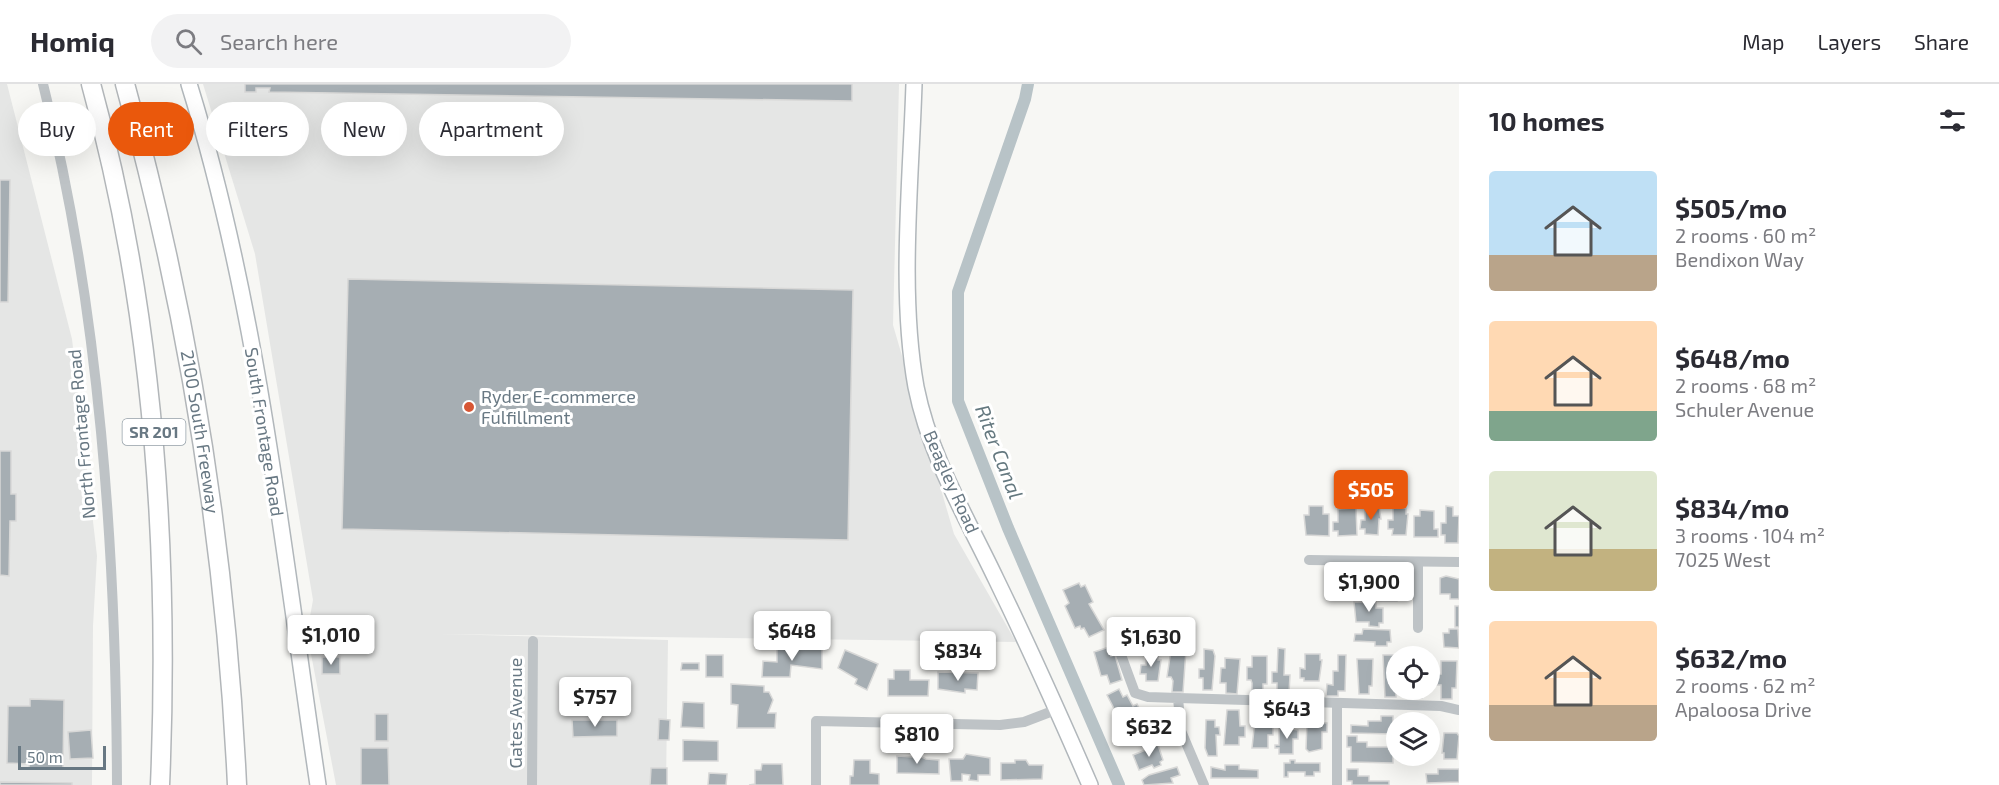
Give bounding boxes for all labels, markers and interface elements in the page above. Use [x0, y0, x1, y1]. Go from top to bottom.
search box [151, 14, 571, 68]
text: Homiq [30, 24, 115, 58]
icon: search [172, 25, 205, 58]
text: Search here [220, 28, 338, 54]
text: Map [1742, 29, 1784, 54]
text: Layers [1817, 29, 1881, 54]
text: Share [1914, 29, 1969, 54]
chip: Buy [18, 102, 96, 156]
chip: Rent [108, 102, 194, 156]
chip: Filters [206, 102, 309, 156]
chip: New [321, 102, 407, 156]
chip: Apartment [419, 102, 564, 156]
icon: filters [1936, 104, 1969, 137]
text: 10 homes [1489, 105, 1605, 136]
text: $505/mo [1675, 192, 1787, 223]
icon: home [1537, 195, 1609, 267]
text: 2 rooms · 60 m² [1675, 223, 1816, 247]
text: Bendixon Way [1675, 247, 1804, 271]
text: $648/mo [1675, 342, 1790, 373]
icon: home [1537, 345, 1609, 417]
street label: South Frontage Road [241, 346, 289, 518]
street label: North Frontage Road [63, 348, 99, 520]
street label: 2100 South Freeway [177, 348, 224, 515]
text: 2 rooms · 68 m² [1675, 373, 1816, 397]
place label: Ryder E-commerce Fulfillment [481, 385, 636, 428]
text: Schuler Avenue [1675, 397, 1814, 421]
marker: Ryder E-commerce Fulfillment [462, 400, 476, 414]
water label: Riter Canal [971, 401, 1029, 502]
road number: SR 201 [122, 419, 186, 445]
street label: Beagley Road [919, 427, 984, 536]
pin: $505 [1335, 470, 1407, 521]
text: $505 [1348, 477, 1394, 501]
text: $834/mo [1675, 492, 1789, 523]
icon: home [1537, 495, 1609, 567]
text: 3 rooms · 104 m² [1675, 523, 1825, 547]
text: 7025 West [1675, 547, 1771, 571]
pin: $1,900 [1320, 562, 1418, 613]
text: $1,900 [1338, 569, 1400, 593]
pin: $648 [756, 611, 828, 662]
pin: $1,010 [282, 615, 380, 666]
pin: $1,630 [1102, 617, 1200, 668]
text: $648 [768, 618, 816, 642]
text: $1,010 [302, 622, 360, 646]
text: $1,630 [1121, 624, 1181, 648]
pin: $834 [922, 631, 994, 682]
text: $834 [934, 638, 982, 662]
text: $632/mo [1675, 642, 1787, 673]
icon: home [1537, 645, 1609, 717]
map controls [1386, 646, 1440, 766]
button: locate [1386, 646, 1440, 700]
street label: Gates Avenue [504, 658, 526, 768]
text: 2 rooms · 62 m² [1675, 673, 1815, 697]
pin: $757 [559, 677, 631, 728]
text: $757 [573, 684, 617, 708]
pin: $643 [1251, 689, 1323, 740]
text: $643 [1263, 696, 1311, 720]
text: Apaloosa Drive [1675, 697, 1812, 721]
pin: $632 [1113, 707, 1185, 758]
button: layers [1386, 712, 1440, 766]
pin: $810 [881, 714, 953, 765]
text: $632 [1126, 714, 1172, 738]
text: $810 [894, 721, 940, 745]
scale bar [18, 743, 106, 770]
text: 50 m [27, 747, 63, 766]

